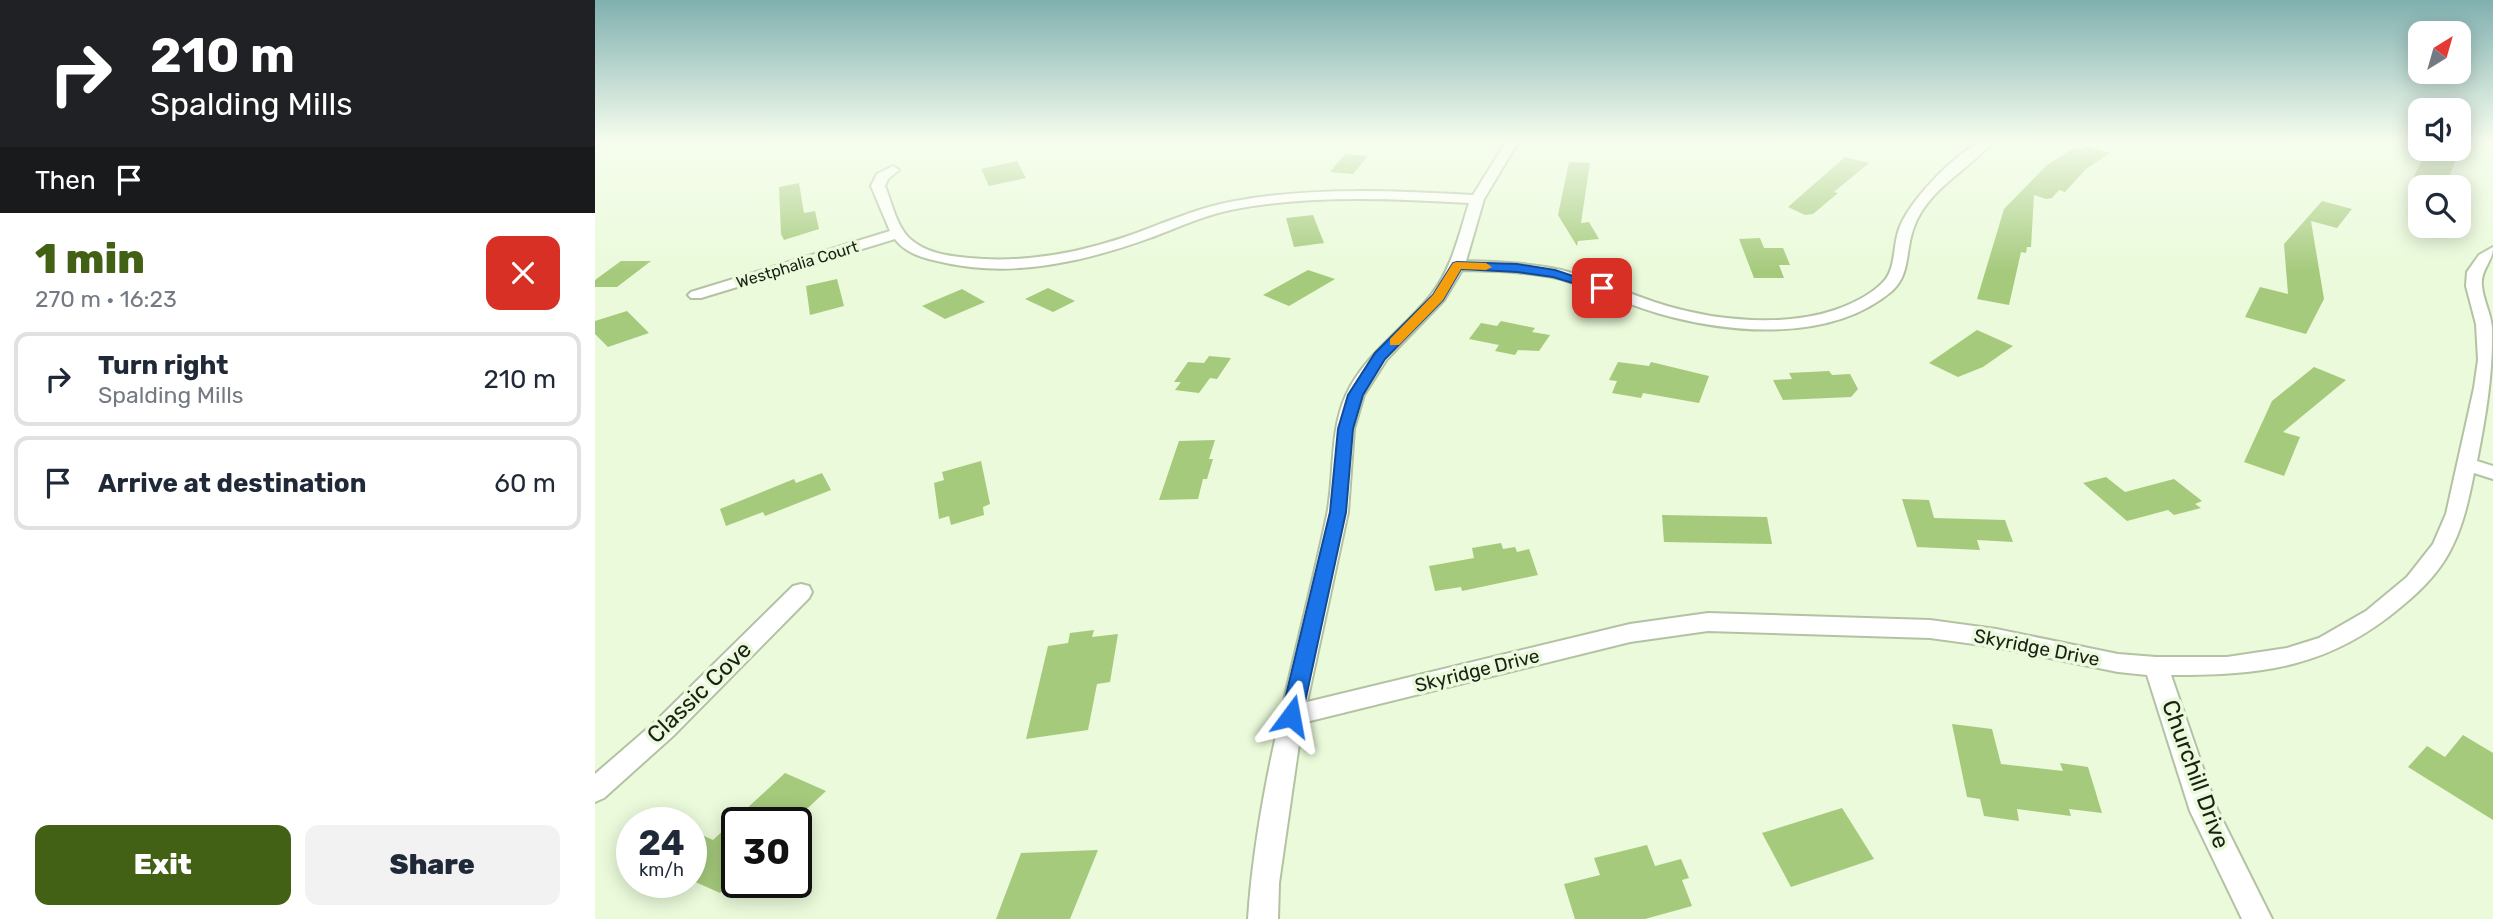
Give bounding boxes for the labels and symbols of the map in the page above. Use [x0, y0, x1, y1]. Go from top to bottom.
north arrow [2408, 21, 2471, 84]
street label: Westphalia Court [734, 237, 860, 292]
pin [1572, 258, 1632, 318]
street label: Skyridge Drive [1972, 624, 2102, 671]
street label: Classic Cove [641, 635, 757, 749]
street label: Skyridge Drive [1412, 644, 1542, 697]
position arrow [1254, 679, 1328, 753]
street label: Churchill Drive [2156, 696, 2236, 852]
speed limit sign: 30 [721, 807, 812, 898]

